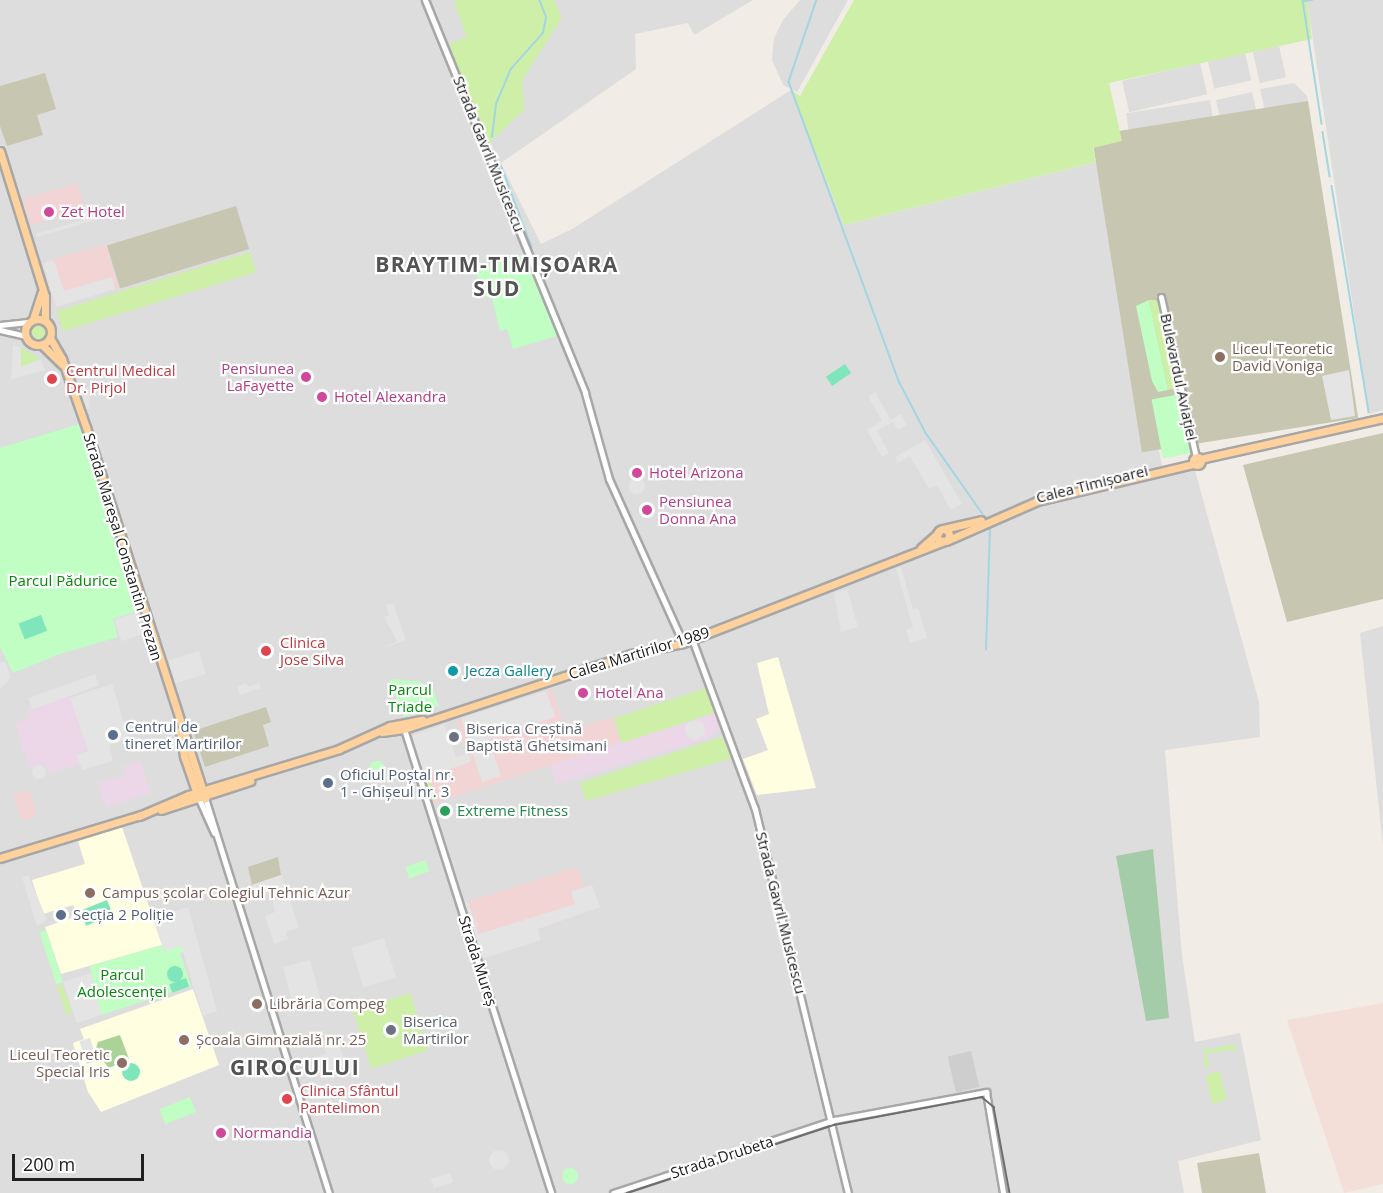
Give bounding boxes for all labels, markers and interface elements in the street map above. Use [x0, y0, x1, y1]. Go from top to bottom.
street label: Strada Gavril Musicescu [449, 73, 529, 235]
place label: Zet Hotel [61, 203, 125, 221]
marker: Zet Hotel [42, 205, 56, 219]
district label: BRAYTIM-TIMIȘOARA SUD [375, 251, 619, 301]
street label: Bulevardul Aviației [1157, 312, 1201, 442]
place label: Liceul Teoretic David Voniga [1232, 339, 1333, 374]
marker: Liceul Teoretic David Voniga [1213, 350, 1227, 364]
place label: Pensiunea LaFayette [221, 359, 294, 394]
place label: Centrul Medical Dr. Pirjol [66, 361, 176, 396]
marker: Centrul Medical Dr. Pirjol [43, 370, 61, 388]
marker: Pensiunea LaFayette [299, 370, 313, 384]
place label: Hotel Alexandra [334, 388, 446, 406]
marker: Hotel Alexandra [315, 390, 329, 404]
street label: Strada Mareșal Constantin Prezan [80, 431, 166, 663]
street label: Calea Timișoarei [1034, 461, 1150, 507]
place label: Hotel Arizona [649, 464, 744, 482]
marker: Hotel Arizona [630, 466, 644, 480]
place label: Pensiunea Donna Ana [659, 492, 737, 527]
marker: Pensiunea Donna Ana [640, 503, 654, 517]
park label: Parcul Pădurice [9, 572, 117, 590]
street label: Calea Martirilor 1989 [566, 623, 712, 683]
place label: Clinica Jose Silva [280, 633, 344, 668]
marker: Clinica Jose Silva [257, 642, 275, 660]
place label: Jecza Gallery [465, 662, 553, 680]
marker: Jecza Gallery [446, 664, 460, 678]
park label: Parcul Triade [388, 680, 432, 715]
place label: Hotel Ana [595, 684, 664, 702]
marker: Hotel Ana [576, 686, 590, 700]
place label: Centrul de tineret Martirilor [125, 717, 241, 752]
place label: Biserica Creștină Baptistă Ghetsimani [466, 719, 607, 754]
marker: Centrul de tineret Martirilor [106, 728, 120, 742]
marker: Biserica Creștină Baptistă Ghetsimani [447, 730, 461, 744]
place label: Oficiul Poștal nr. 1 - Ghișeul nr. 3 [340, 765, 454, 800]
marker: Oficiul Poștal nr. 1 - Ghișeul nr. 3 [321, 776, 335, 790]
place label: Extreme Fitness [457, 802, 568, 820]
marker: Extreme Fitness [438, 804, 452, 818]
street label: Strada Gavril Musicescu [752, 830, 810, 996]
place label: Campus școlar Colegiul Tehnic Azur [102, 884, 350, 902]
marker: Campus școlar Colegiul Tehnic Azur [83, 886, 97, 900]
place label: Secția 2 Poliție [73, 906, 174, 924]
marker: Secția 2 Poliție [54, 908, 68, 922]
street label: Strada Mureș [455, 914, 501, 1008]
park label: Parcul Adolescenței [77, 965, 167, 1000]
place label: Librăria Compeg [269, 995, 385, 1013]
marker: Librăria Compeg [250, 997, 264, 1011]
place label: Biserica Martirilor [403, 1012, 469, 1047]
marker: Biserica Martirilor [384, 1023, 398, 1037]
place label: Școala Gimnazială nr. 25 [196, 1031, 366, 1049]
marker: Școala Gimnazială nr. 25 [177, 1033, 191, 1047]
place label: Liceul Teoretic Special Iris [9, 1045, 110, 1080]
district label: GIROCULUI [230, 1054, 360, 1080]
marker: Liceul Teoretic Special Iris [115, 1056, 129, 1070]
place label: Clinica Sfântul Pantelimon [300, 1081, 399, 1116]
marker: Clinica Sfântul Pantelimon [278, 1090, 296, 1108]
place label: Normandia [233, 1124, 312, 1142]
marker: Normandia [214, 1126, 228, 1140]
street label: Strada Drubeta [668, 1132, 776, 1182]
scale bar [15, 1142, 147, 1180]
text: 200 m [23, 1152, 75, 1176]

